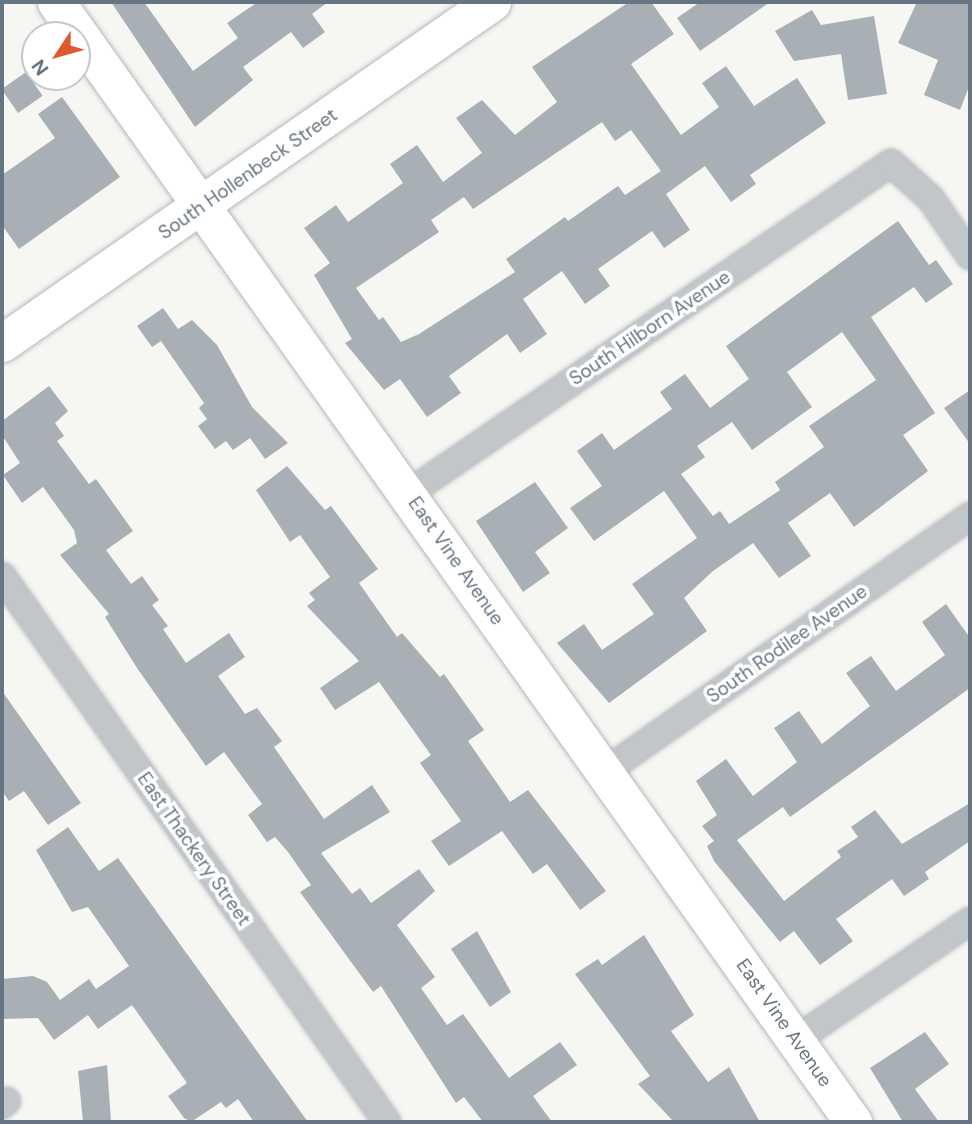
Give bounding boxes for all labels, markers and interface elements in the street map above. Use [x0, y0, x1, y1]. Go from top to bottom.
north arrow [21, 21, 91, 91]
text: N [26, 55, 54, 80]
street label: South Hollenbeck Street [154, 104, 342, 244]
street label: South Hilborn Avenue [565, 266, 735, 390]
street label: East Vine Avenue [403, 493, 509, 629]
street label: South Rodilee Avenue [702, 580, 872, 708]
street label: East Thackery Street [133, 768, 255, 930]
street label: East Vine Avenue [731, 955, 837, 1091]

